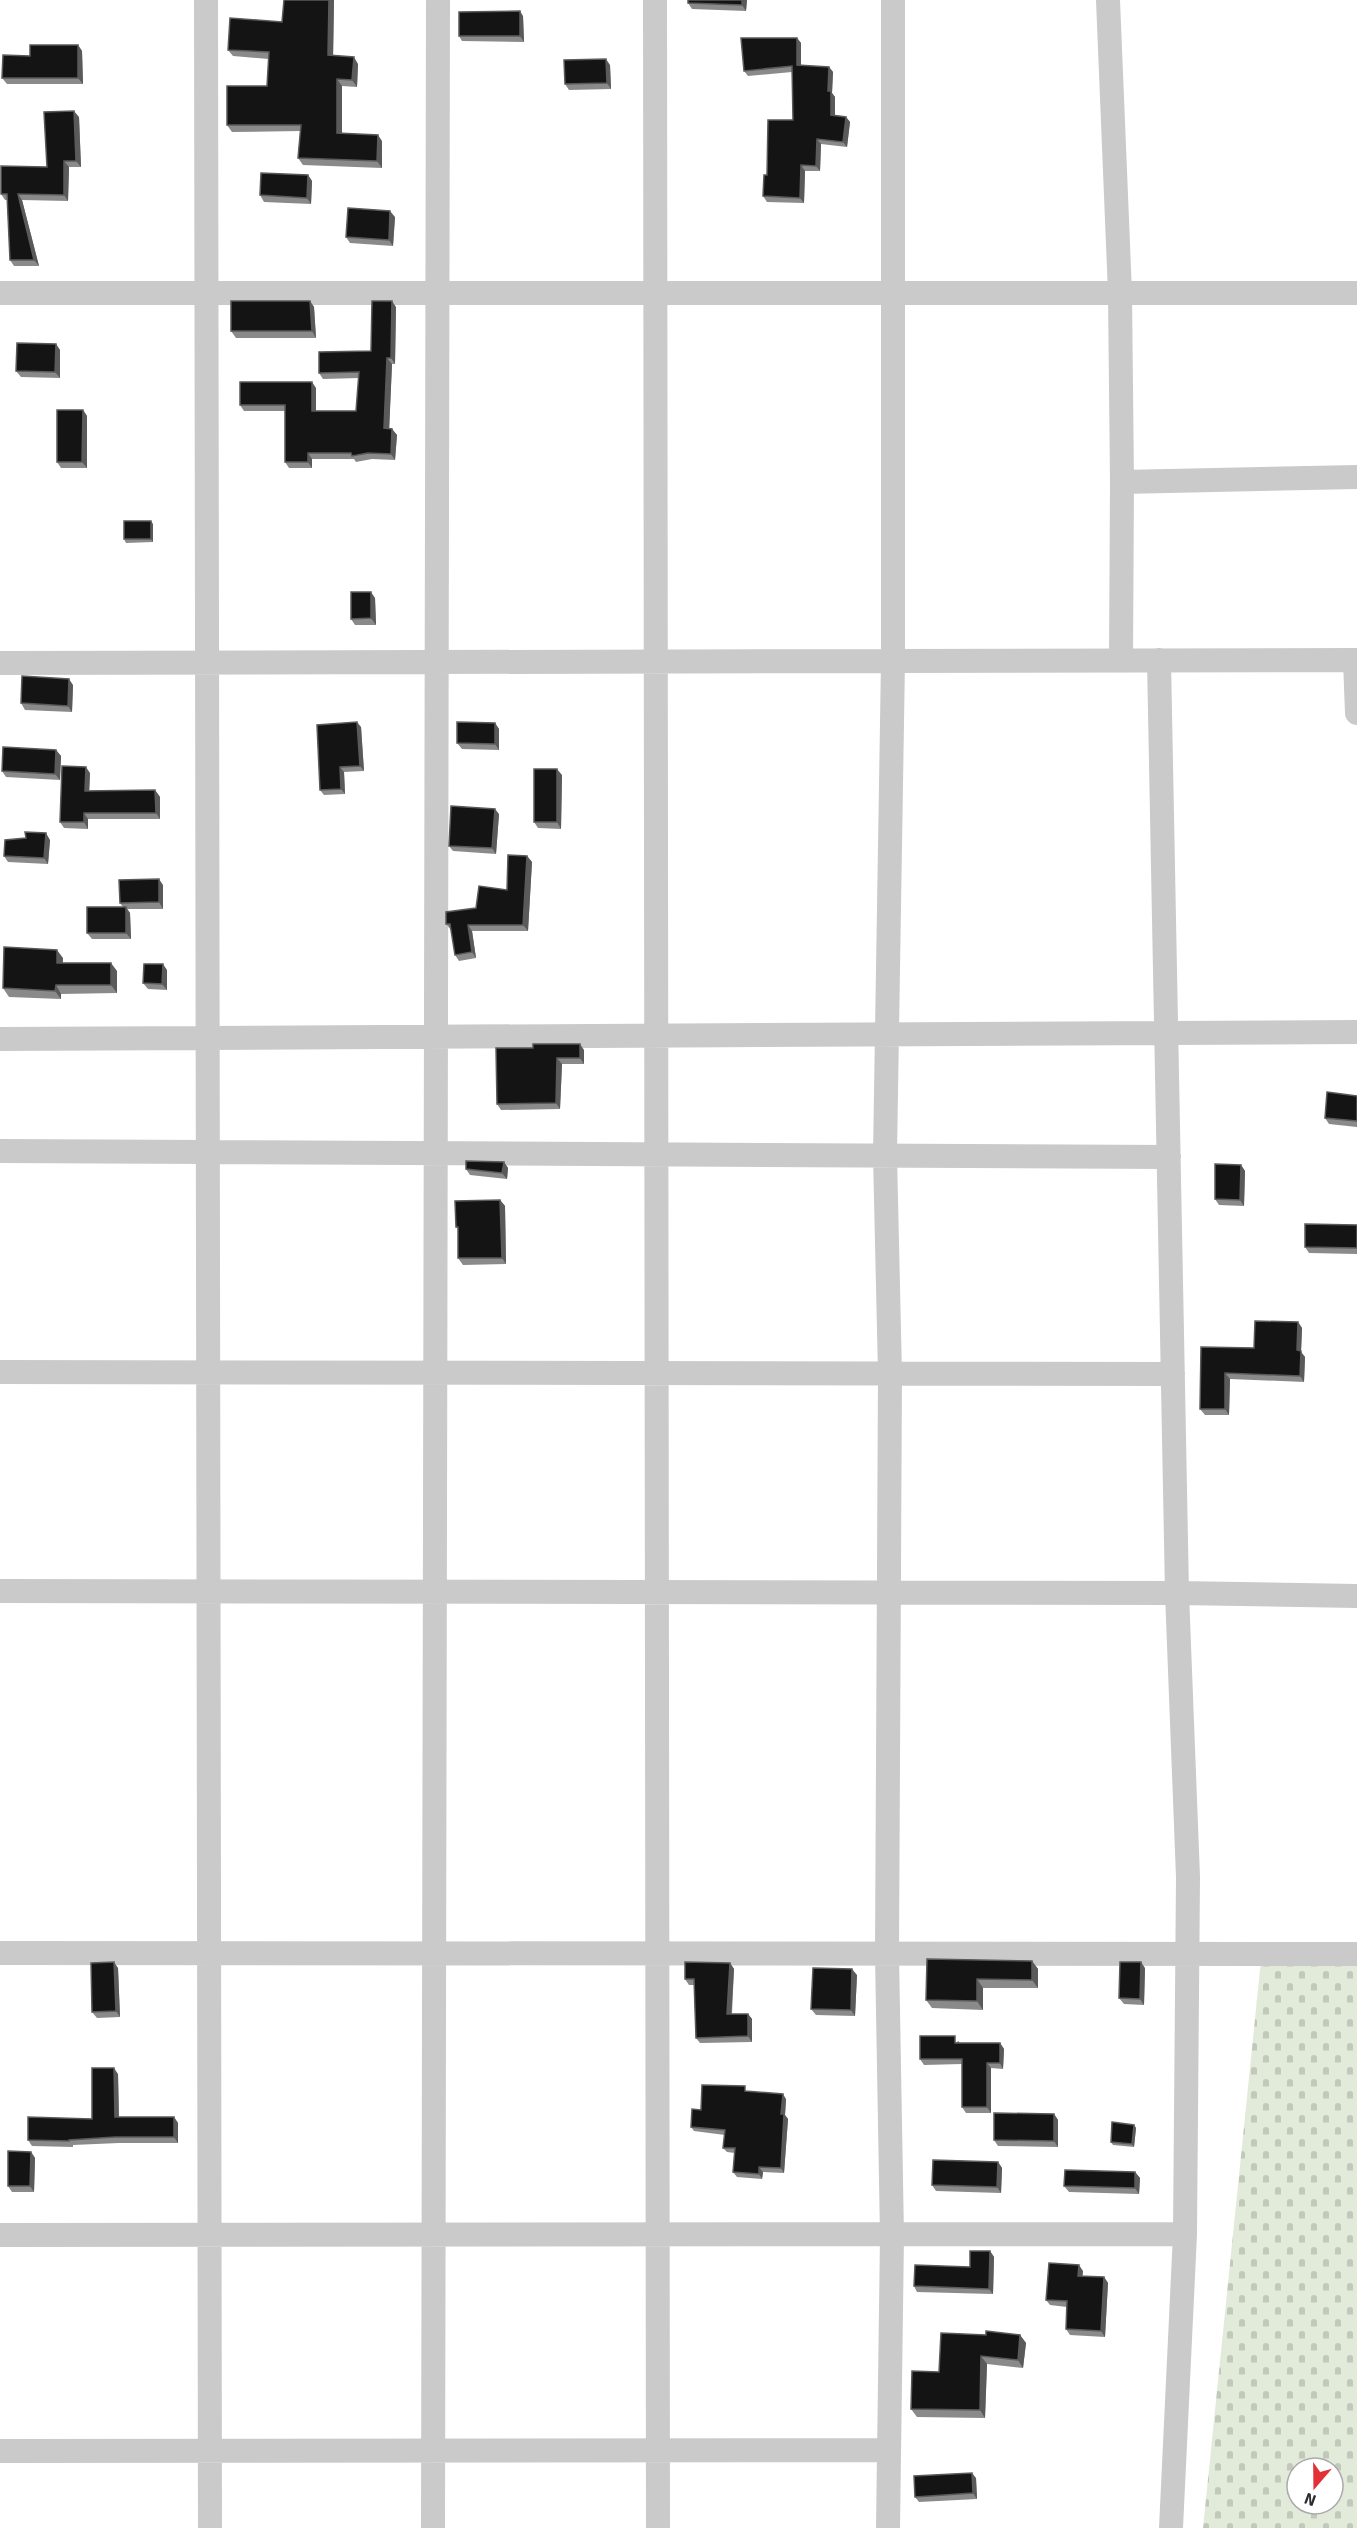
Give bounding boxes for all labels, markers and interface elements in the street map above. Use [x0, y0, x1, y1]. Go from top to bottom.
north arrow [1285, 2456, 1345, 2516]
text: N [1302, 2488, 1319, 2510]

